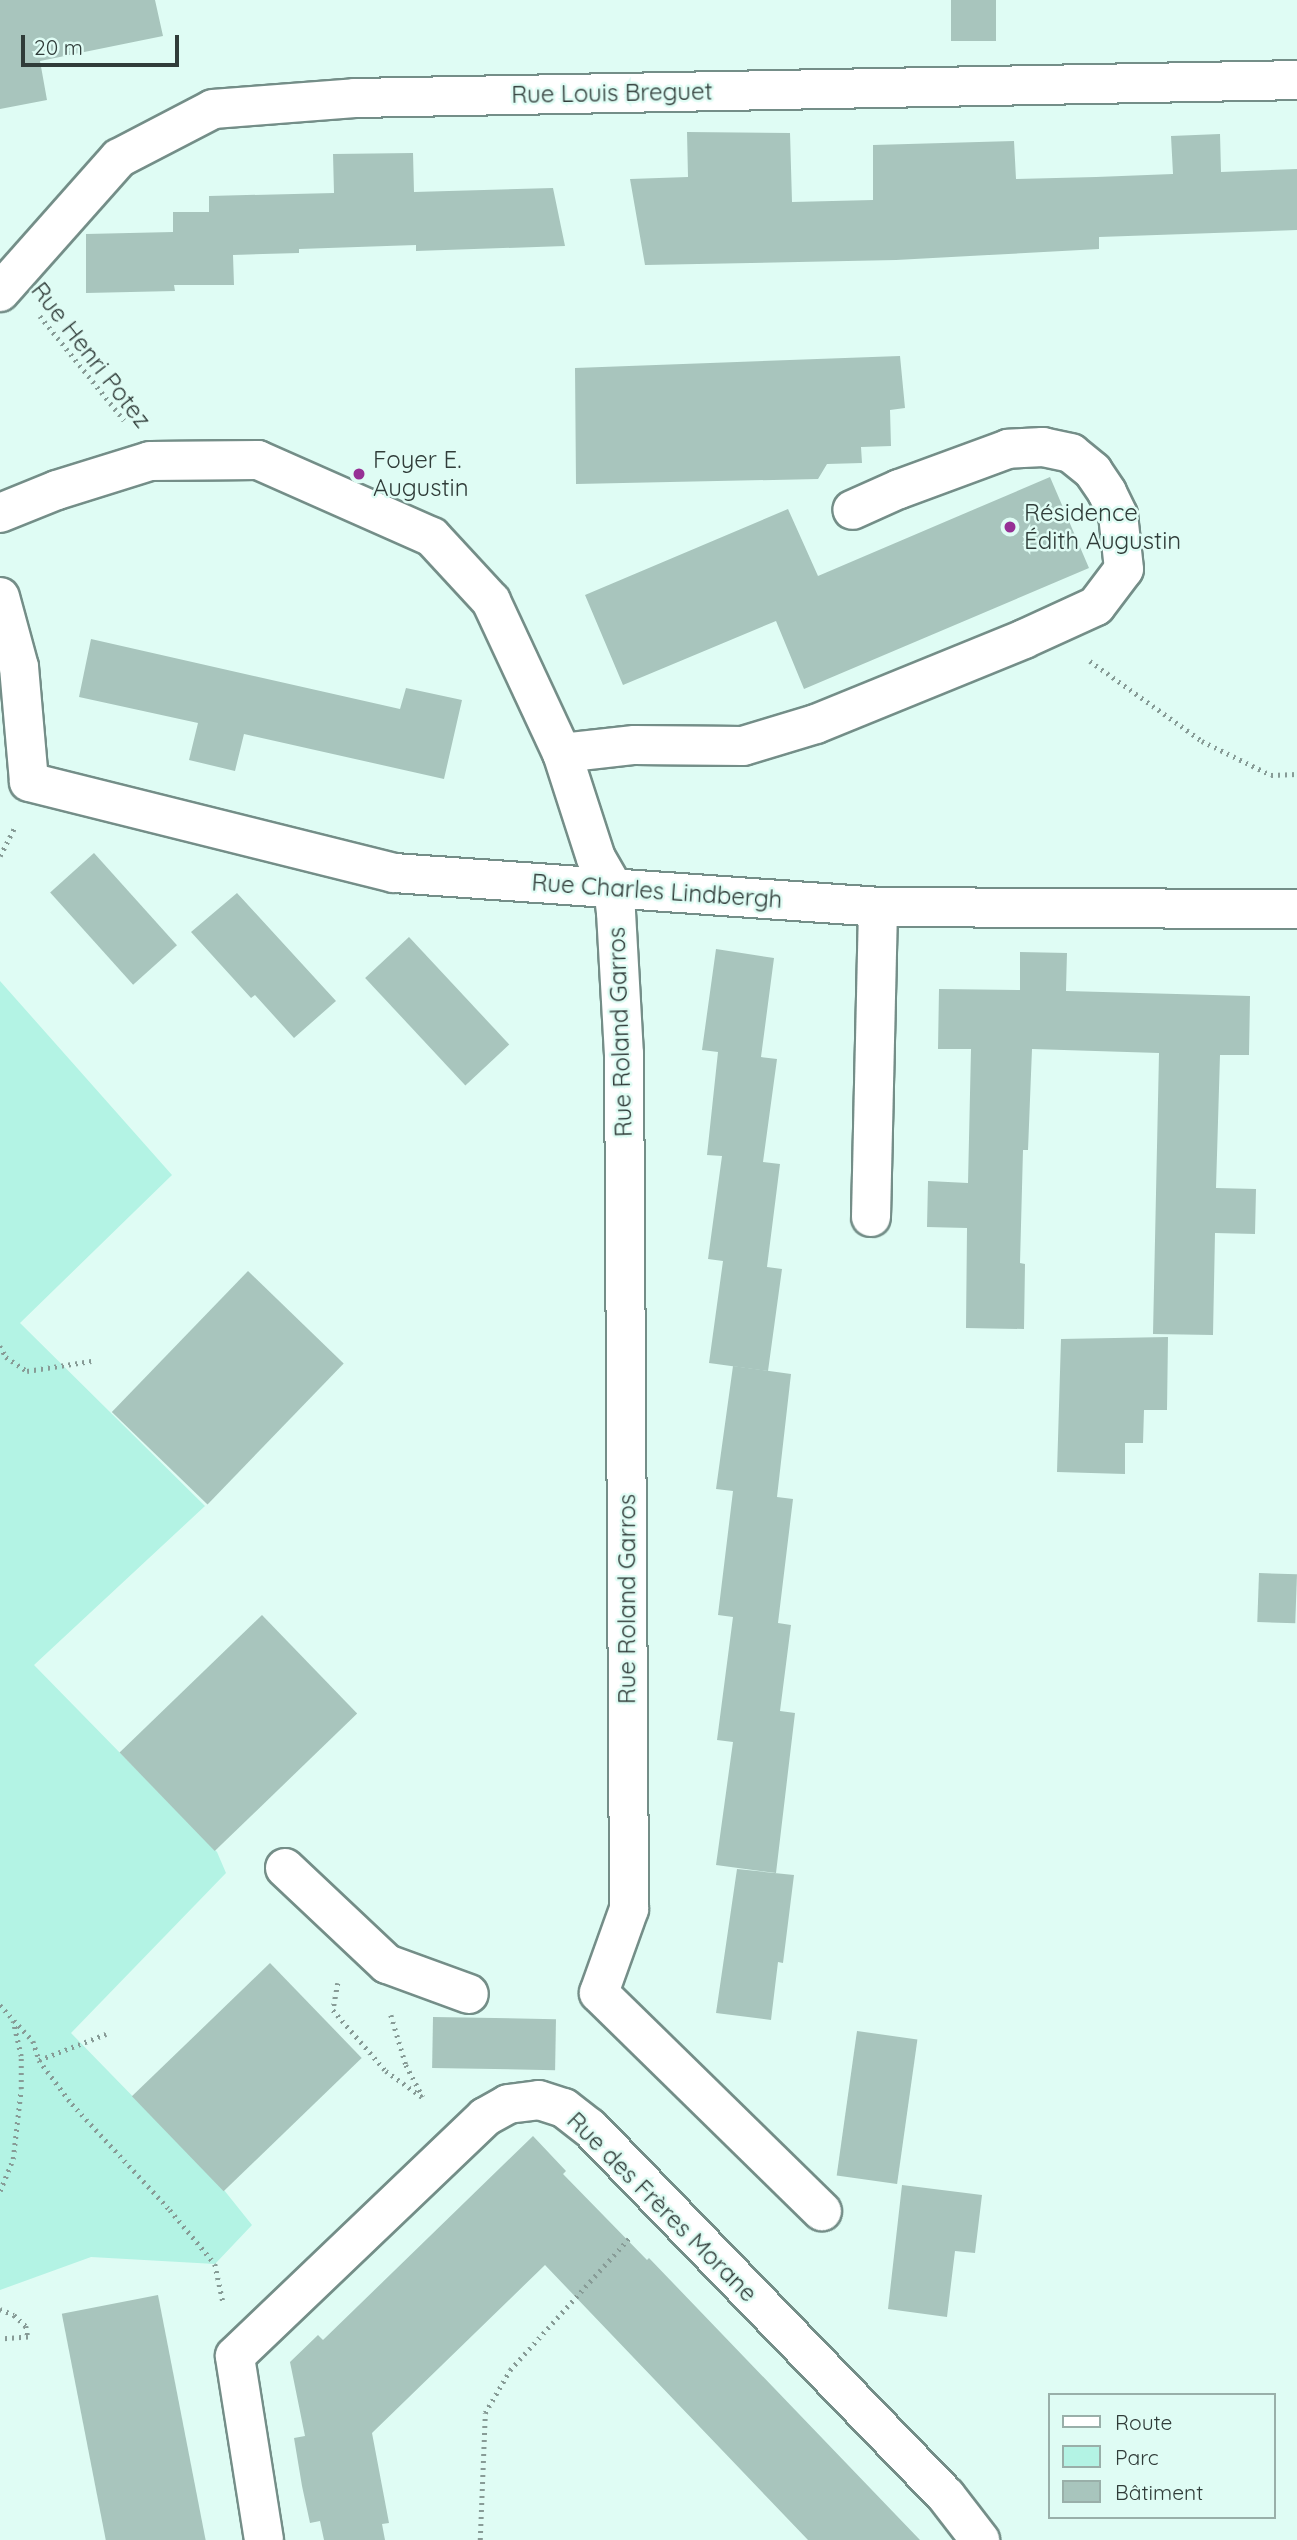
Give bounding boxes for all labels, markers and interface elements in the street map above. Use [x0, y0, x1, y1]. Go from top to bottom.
scale bar [24, 21, 182, 65]
text: 20 m [34, 34, 83, 60]
street label: Rue Louis Breguet [511, 77, 713, 109]
street label: Rue Henri Potez [25, 276, 157, 434]
place label: Foyer E. Augustin [373, 446, 469, 502]
marker: Foyer E. Augustin [351, 466, 367, 482]
place label: Résidence Édith Augustin [1024, 499, 1181, 555]
marker: Résidence Édith Augustin [1002, 519, 1018, 535]
street label: Rue Charles Lindbergh [531, 868, 783, 914]
street label: Rue Roland Garros [602, 926, 638, 1138]
street label: Rue Roland Garros [613, 1494, 641, 1704]
street label: Rue des Frères Morane [561, 2106, 763, 2308]
legend [1048, 2393, 1276, 2519]
text: Route [1115, 2409, 1172, 2435]
text: Parc [1115, 2444, 1159, 2470]
text: Bâtiment [1115, 2479, 1203, 2505]

